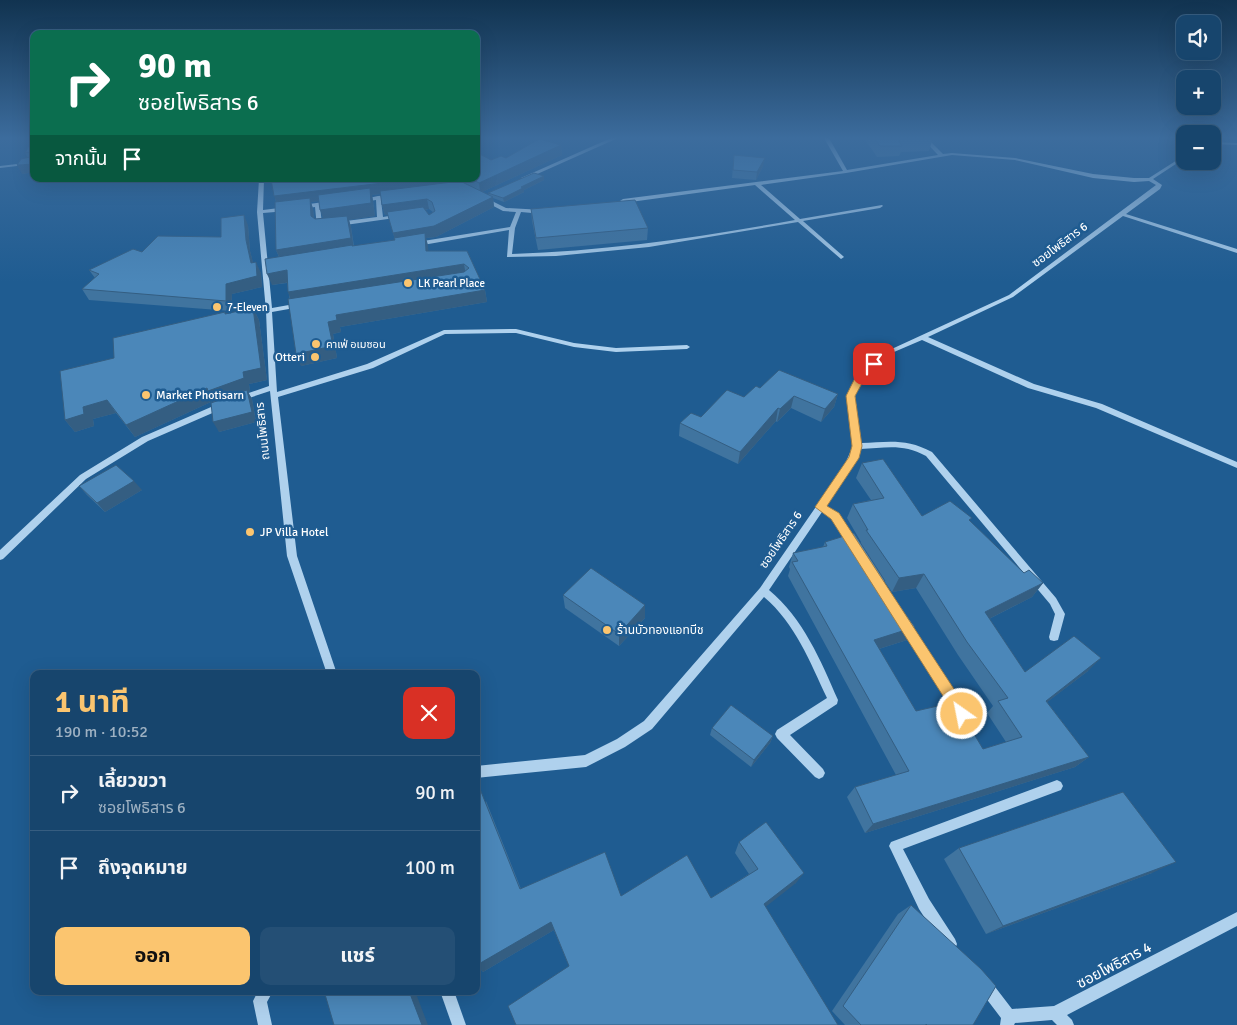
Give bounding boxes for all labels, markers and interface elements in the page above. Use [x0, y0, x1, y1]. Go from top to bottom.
map controls [1176, 15, 1221, 170]
button: sound [1176, 15, 1221, 60]
text: 90 m [138, 44, 212, 87]
icon: right [55, 50, 120, 115]
button: + [1176, 70, 1221, 115]
text: ซอยโพธิสาร 6 [138, 89, 259, 116]
button: − [1176, 125, 1221, 170]
icon: arrive [118, 145, 146, 173]
text: จากนั้น [55, 147, 108, 171]
street label: ซอยโพธิสาร 6 [1029, 219, 1091, 271]
marker: LK Pearl Place [402, 277, 414, 289]
place label: LK Pearl Place [418, 277, 485, 290]
marker: 7-Eleven [211, 301, 223, 313]
place label: 7-Eleven [227, 301, 268, 314]
marker: คาเฟ่ อเมซอน [310, 338, 322, 350]
place label: คาเฟ่ อเมซอน [326, 338, 386, 351]
pin [853, 343, 895, 385]
place label: Otteri [275, 350, 305, 365]
icon: arrive [860, 350, 888, 378]
marker: Otteri [309, 351, 321, 363]
place label: Market Photisarn [156, 388, 244, 403]
marker: Market Photisarn [140, 389, 152, 401]
street label: ถนนโพธิสาร [253, 401, 273, 461]
street label: ซอยโพธิสาร 6 [756, 509, 806, 571]
place label: JP Villa Hotel [260, 525, 329, 540]
marker: JP Villa Hotel [244, 526, 256, 538]
place label: ร้านบัวทองแอทบีช [617, 623, 704, 638]
marker: ร้านบัวทองแอทบีช [601, 624, 613, 636]
text: 1 นาที [55, 684, 130, 721]
button: close [403, 687, 455, 739]
position arrow [935, 687, 987, 739]
text: 190 m · 10:52 [55, 722, 148, 742]
text: เลี้ยวขวา [98, 769, 167, 793]
icon: right [55, 779, 83, 807]
text: 90 m [415, 781, 455, 805]
text: ซอยโพธิสาร 6 [98, 798, 186, 818]
icon: arrive [55, 854, 83, 882]
text: ถึงจุดหมาย [98, 856, 188, 880]
text: 100 m [405, 856, 455, 880]
button: ออก [55, 927, 250, 985]
button: แชร์ [260, 927, 455, 985]
street label: ซอยโพธิสาร 4 [1073, 938, 1155, 992]

